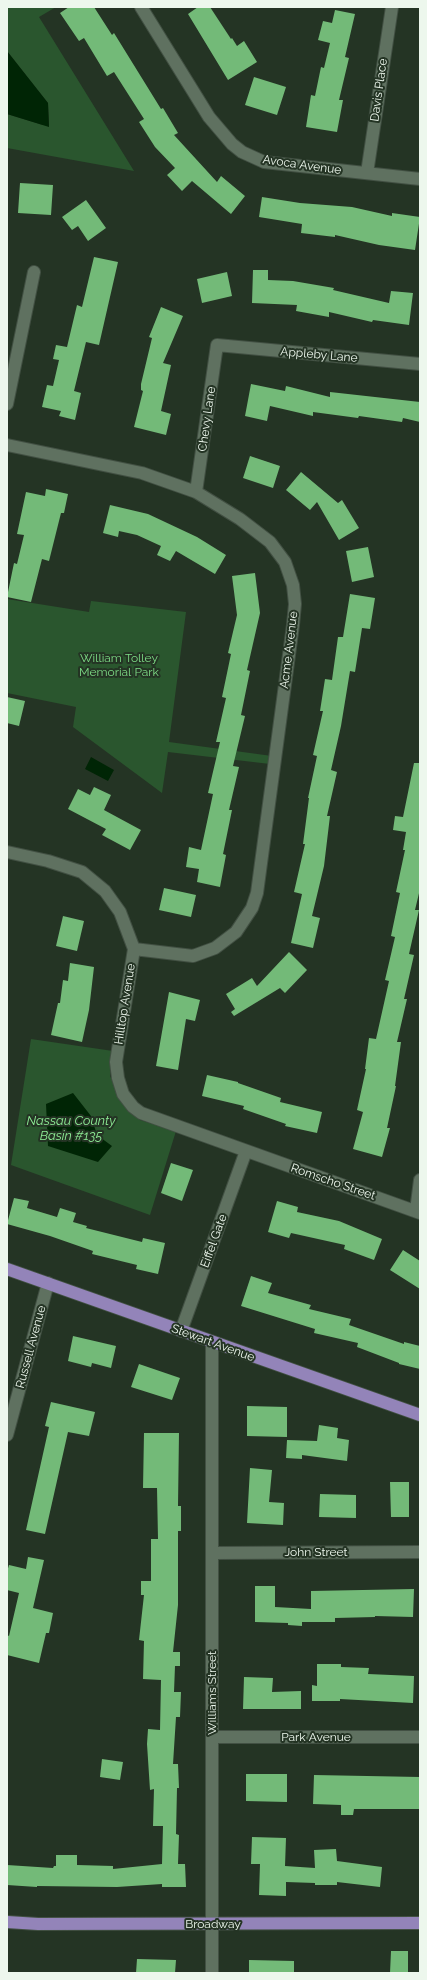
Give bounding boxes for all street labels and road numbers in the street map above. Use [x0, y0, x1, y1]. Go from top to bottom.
street label: Davis Place [367, 58, 391, 122]
street label: Avoca Avenue [262, 152, 342, 178]
street label: Appleby Lane [280, 344, 358, 366]
street label: Chevy Lane [195, 385, 219, 453]
street label: Acme Avenue [277, 611, 301, 689]
street label: Hilltop Avenue [112, 963, 138, 1045]
street label: Romscho Street [289, 1161, 377, 1203]
street label: Eiffel Gate [198, 1212, 230, 1270]
street label: Russell Avenue [13, 1304, 49, 1390]
street label: Stewart Avenue [169, 1321, 257, 1365]
street label: John Street [284, 1545, 348, 1559]
street label: Williams Street [205, 1651, 219, 1735]
street label: Park Avenue [281, 1730, 351, 1744]
street label: Broadway [185, 1917, 241, 1931]

